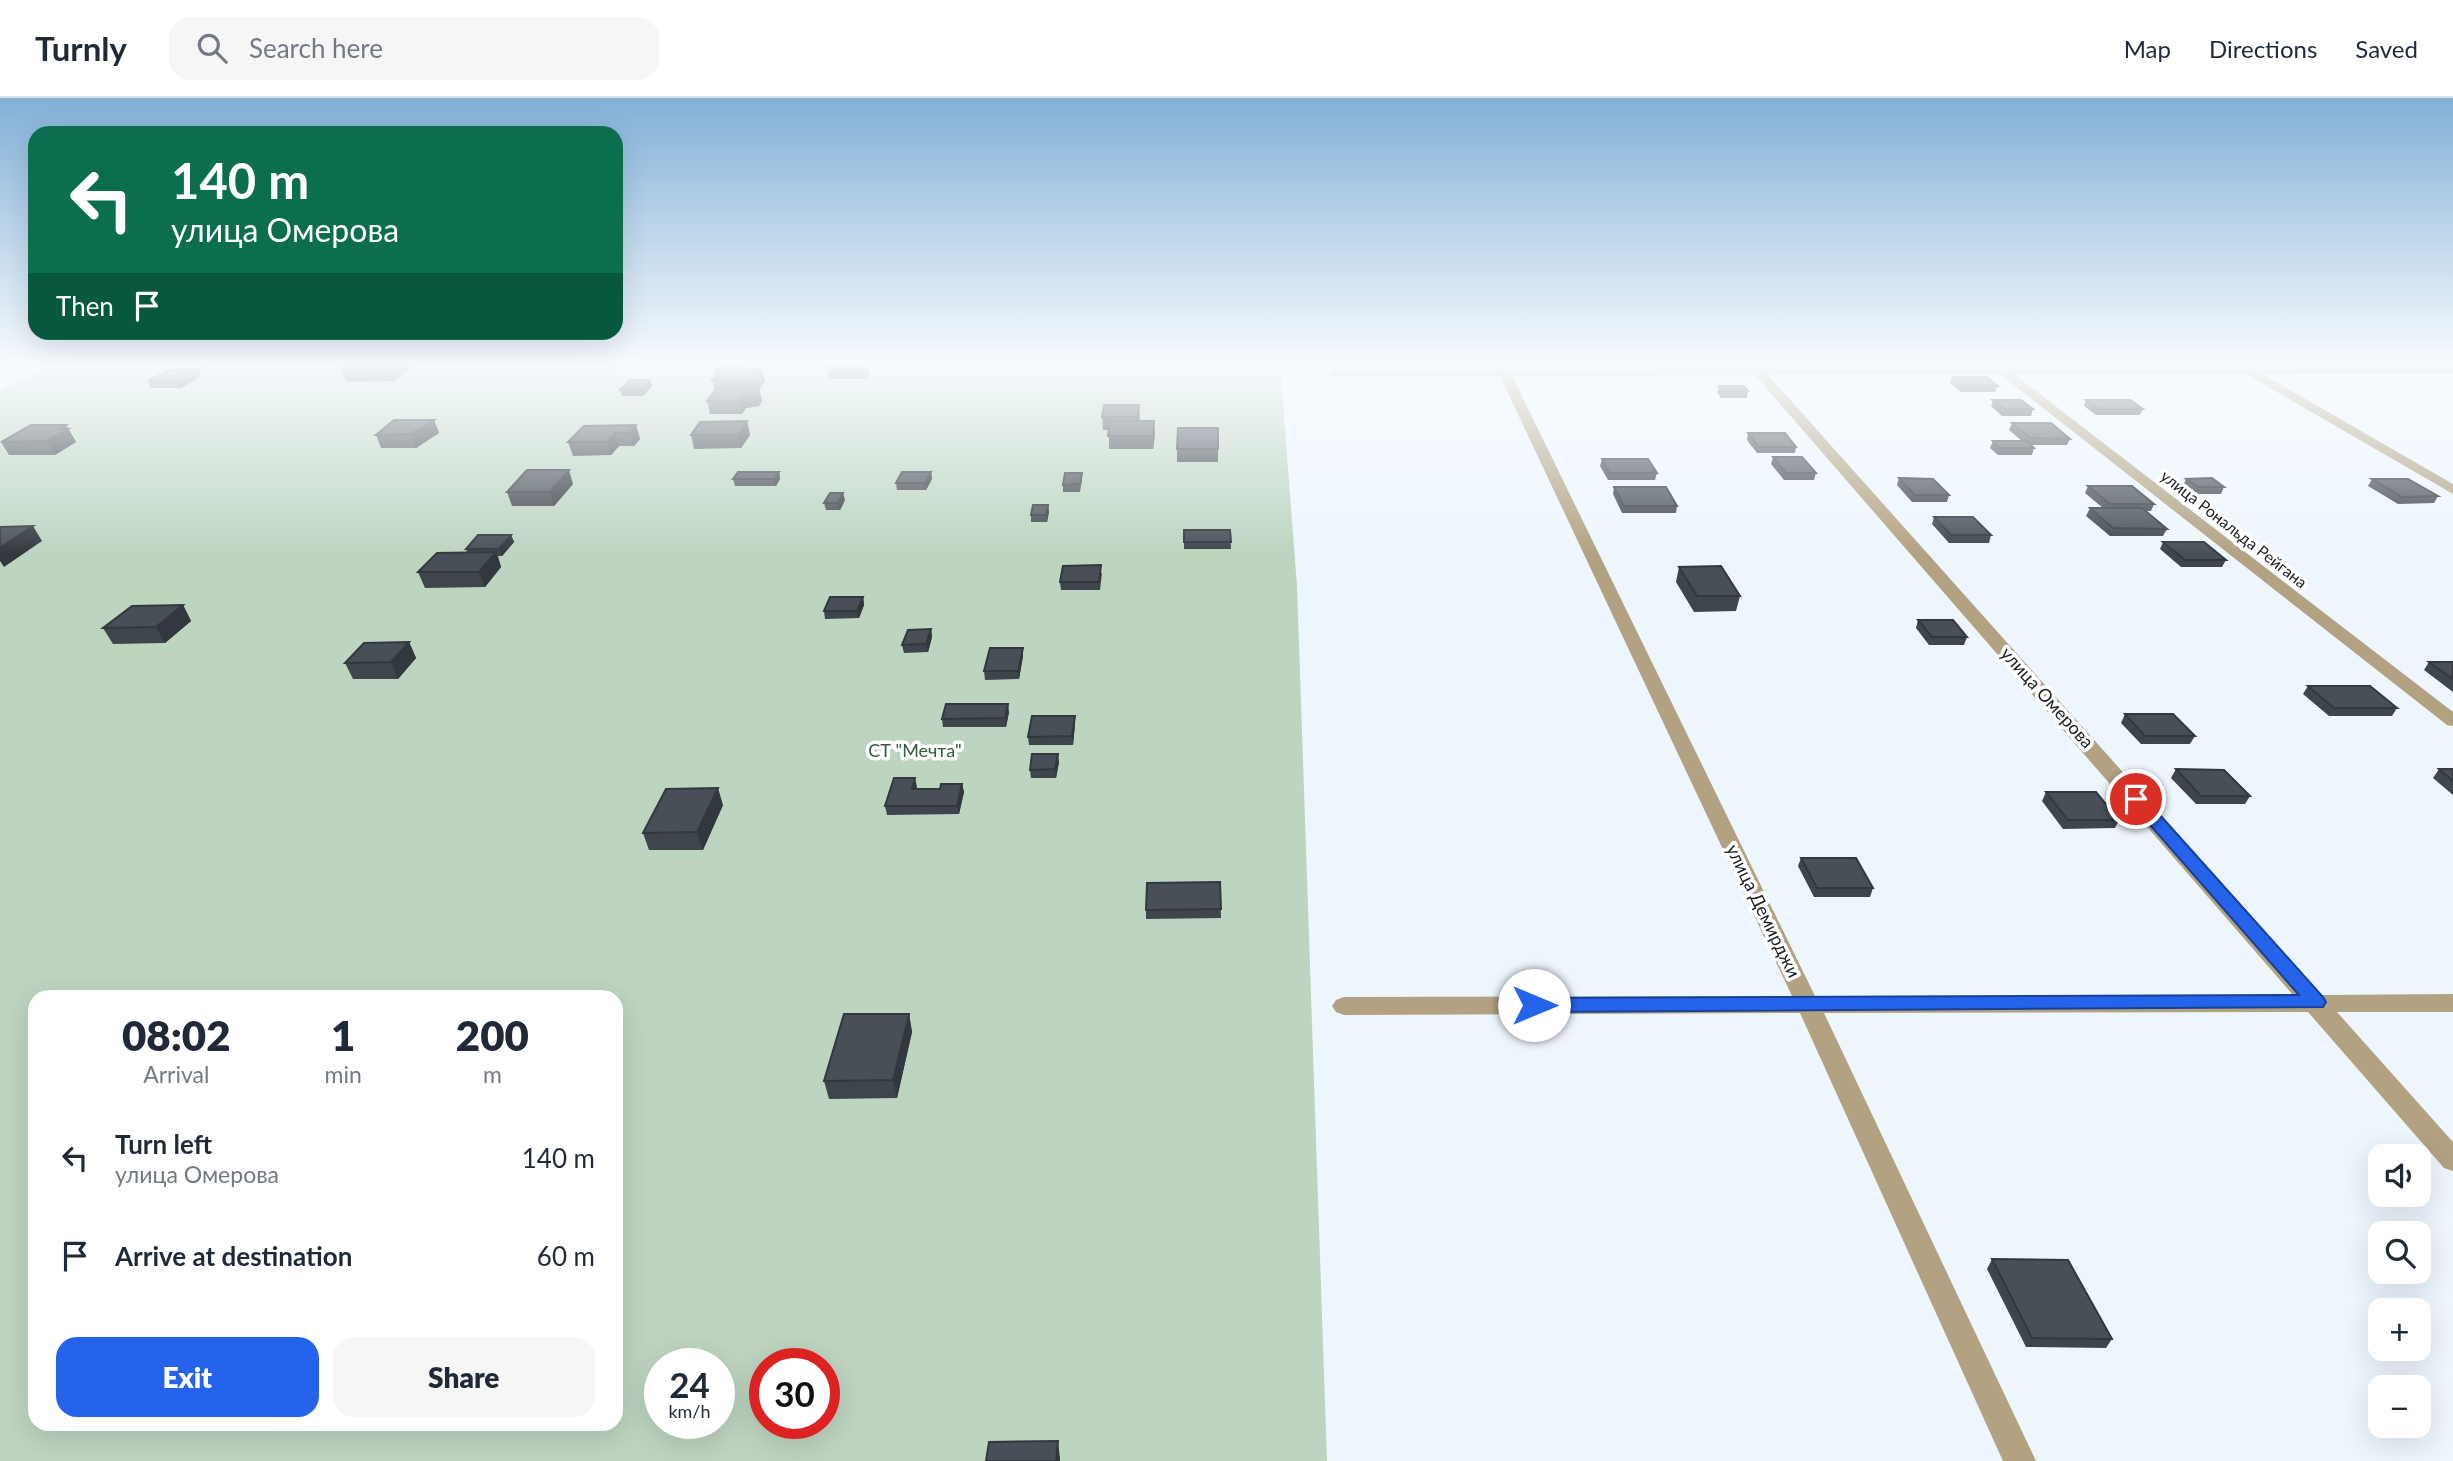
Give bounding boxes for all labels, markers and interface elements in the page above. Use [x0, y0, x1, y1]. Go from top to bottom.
search box [169, 17, 659, 80]
text: Turnly [35, 28, 127, 68]
icon: search [193, 29, 231, 67]
text: Search here [249, 32, 383, 64]
text: Map [2124, 34, 2171, 63]
text: Directions [2209, 34, 2317, 63]
text: Saved [2355, 34, 2418, 63]
text: 140 m [171, 151, 309, 209]
icon: left [56, 154, 147, 245]
text: улица Омерова [171, 210, 399, 249]
icon: arrive [128, 287, 166, 325]
text: Then [56, 290, 114, 322]
street label: улица Рональда Рейгана [2157, 466, 2311, 592]
street label: улица Омерова [1997, 642, 2099, 752]
park label: СТ "Мечта" [868, 739, 962, 761]
pin [2106, 769, 2166, 829]
icon: arrive [2117, 780, 2155, 818]
street label: улица Демирджи [1722, 840, 1806, 981]
position arrow [1497, 968, 1571, 1042]
text: 08:02 [122, 1010, 231, 1060]
text: 1 [331, 1010, 355, 1060]
text: 200 [456, 1010, 529, 1060]
text: Arrival [143, 1060, 209, 1088]
text: min [325, 1060, 362, 1088]
text: m [483, 1060, 502, 1088]
text: Turn left [115, 1128, 212, 1160]
icon: left [56, 1139, 94, 1177]
text: 140 m [522, 1142, 595, 1174]
map controls [2368, 1144, 2431, 1438]
button: sound [2368, 1144, 2431, 1207]
text: улица Омерова [115, 1160, 279, 1188]
button: search [2368, 1221, 2431, 1284]
icon: arrive [56, 1237, 94, 1275]
text: Arrive at destination [115, 1240, 352, 1272]
text: 60 m [537, 1240, 595, 1272]
button: + [2368, 1298, 2431, 1361]
button: Exit [56, 1337, 319, 1417]
button: Share [333, 1337, 595, 1417]
speed limit sign: 30 [749, 1348, 840, 1439]
text: 24 [669, 1363, 710, 1405]
button: − [2368, 1375, 2431, 1438]
text: km/h [668, 1400, 711, 1422]

